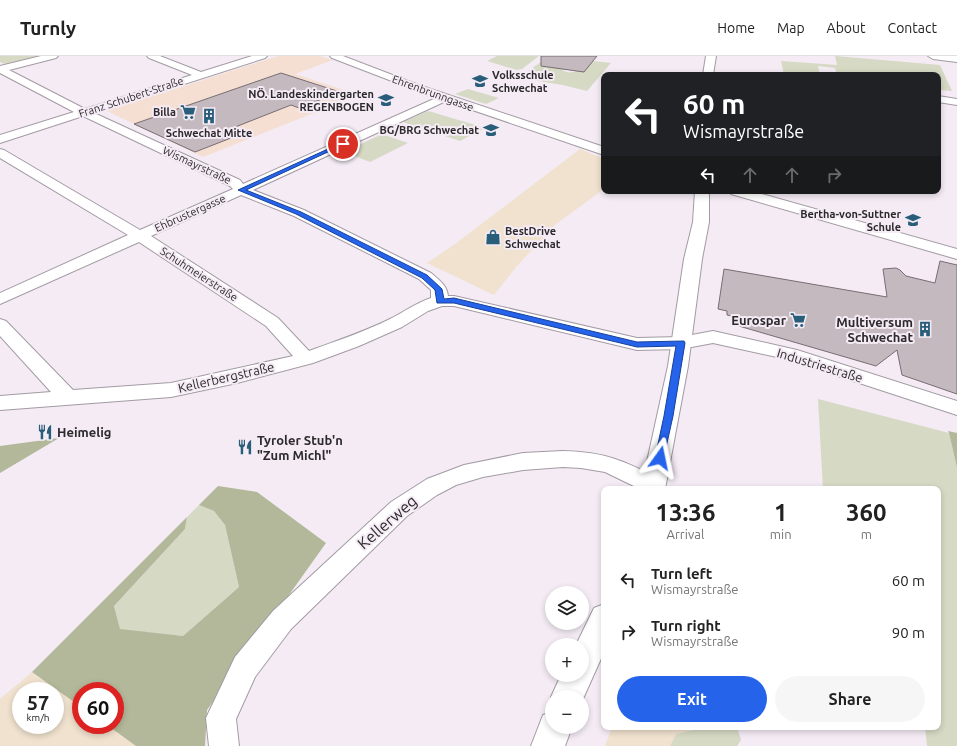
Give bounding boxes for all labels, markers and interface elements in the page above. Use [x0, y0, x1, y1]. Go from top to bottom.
text: Turnly [20, 17, 76, 39]
text: Home [717, 20, 755, 36]
text: Map [777, 20, 805, 36]
text: About [827, 20, 866, 36]
text: Contact [888, 20, 937, 36]
place label: Volksschule Schwechat [492, 69, 554, 94]
school or university icon: Volksschule Schwechat [471, 72, 489, 90]
street label: Ehrenbrunngasse [391, 73, 475, 113]
street label: Franz Schubert-Straße [77, 74, 185, 120]
place label: NÖ. Landeskindergarten REGENBOGEN [248, 88, 374, 113]
icon: left [617, 88, 669, 140]
text: 60 m [683, 88, 745, 119]
school or university icon: NÖ. Landeskindergarten REGENBOGEN [377, 91, 395, 109]
supermarket icon: Billa [179, 103, 197, 121]
place label: Billa [153, 106, 176, 118]
building icon: Schwechat Mitte [200, 107, 218, 125]
school or university icon: BG/BRG Schwechat [482, 121, 500, 139]
text: Wismayrstraße [683, 121, 804, 141]
place label: BG/BRG Schwechat [380, 124, 479, 136]
place label: Schwechat Mitte [166, 127, 252, 139]
pin [326, 127, 360, 161]
icon: arrive [332, 133, 354, 155]
street label: Wismayrstraße [161, 144, 233, 186]
icon: left [697, 164, 719, 186]
icon: ahead [739, 164, 761, 186]
icon: ahead [781, 164, 803, 186]
icon: right [823, 164, 845, 186]
street label: Ehbrustergasse [153, 192, 227, 234]
place label: Bertha-von-Suttner Schule [800, 208, 901, 233]
school or university icon: Bertha-von-Suttner Schule [904, 211, 922, 229]
place label: BestDrive Schwechat [505, 225, 561, 250]
shop icon: BestDrive Schwechat [484, 228, 502, 246]
street label: Schuhmeierstraße [158, 245, 240, 303]
supermarket icon: Eurospar [789, 311, 807, 329]
place label: Eurospar [731, 313, 787, 327]
place label: Multiversum Schwechat [836, 315, 913, 344]
building icon: Multiversum Schwechat [916, 320, 934, 338]
street label: Industriestraße [775, 345, 865, 385]
street label: Kellerbergstraße [176, 359, 276, 395]
restaurant icon: Heimelig [36, 423, 54, 441]
place label: Heimelig [57, 425, 111, 439]
place label: Tyroler Stub'n "Zum Michl" [257, 433, 343, 462]
position arrow [639, 437, 681, 479]
restaurant icon: Tyroler Stub'n "Zum Michl" [236, 438, 254, 456]
street label: Kellerweg [354, 491, 420, 553]
text: 13:36 [655, 499, 715, 526]
text: 1 [774, 499, 787, 526]
text: 360 [846, 499, 887, 526]
text: Arrival [666, 527, 704, 541]
text: min [770, 527, 792, 541]
text: m [861, 527, 872, 541]
text: Turn left [651, 565, 712, 582]
icon: left [617, 569, 639, 591]
text: 60 m [892, 572, 925, 589]
text: Wismayrstraße [651, 582, 739, 596]
map controls [545, 586, 589, 734]
button: layers [545, 586, 589, 630]
text: Turn right [651, 617, 721, 634]
icon: right [617, 621, 639, 643]
text: 90 m [892, 624, 925, 641]
text: Wismayrstraße [651, 634, 739, 648]
button: + [545, 638, 589, 682]
button: Exit [617, 676, 767, 722]
button: Share [775, 676, 925, 722]
speed limit sign: 60 [72, 682, 124, 734]
button: − [545, 690, 589, 734]
text: 57 [27, 691, 49, 714]
text: km/h [26, 712, 50, 723]

